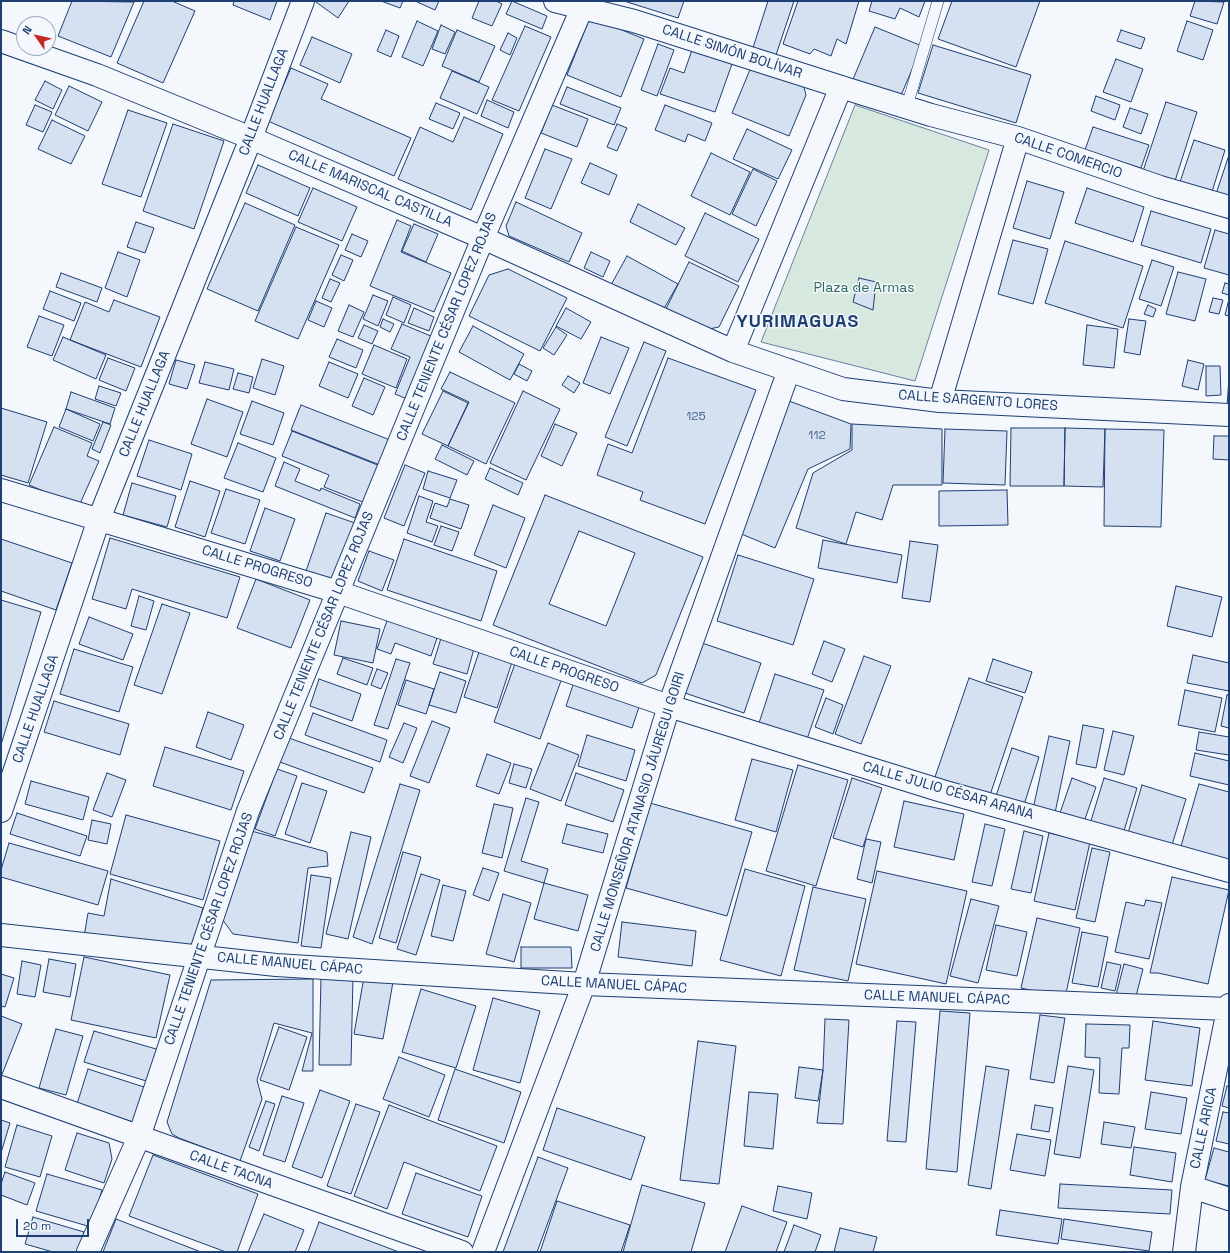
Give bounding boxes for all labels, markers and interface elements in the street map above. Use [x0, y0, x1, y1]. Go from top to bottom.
north arrow [16, 16, 56, 56]
street label: CALLE SIMÓN BOLÍVAR [660, 21, 804, 83]
text: N [19, 23, 35, 37]
street label: CALLE HUALLAGA [236, 46, 292, 158]
street label: CALLE COMERCIO [1012, 130, 1124, 182]
street label: CALLE MARISCAL CASTILLA [285, 147, 455, 231]
street label: CALLE TENIENTE CÉSAR LOPEZ ROJAS [393, 210, 501, 444]
park label: Plaza de Armas [813, 280, 915, 296]
district label: YURIMAGUAS [737, 311, 859, 333]
street label: CALLE HUALLAGA [116, 348, 174, 460]
street label: CALLE SARGENTO LORES [898, 387, 1058, 415]
house number: 125 [686, 410, 706, 424]
house number: 112 [808, 429, 826, 443]
street label: CALLE TENIENTE CÉSAR LOPEZ ROJAS [270, 509, 378, 743]
street label: CALLE PROGRESO [200, 542, 314, 592]
street label: CALLE PROGRESO [507, 643, 621, 697]
street label: CALLE HUALLAGA [10, 653, 62, 765]
street label: CALLE MONSEÑOR ATANASIO JÁUREGUI GOIRI [587, 670, 689, 954]
street label: CALLE JULIO CÉSAR ARANA [860, 758, 1036, 824]
street label: CALLE TENIENTE CÉSAR LOPEZ ROJAS [161, 810, 257, 1048]
street label: CALLE MANUEL CÁPAC [216, 949, 364, 979]
street label: CALLE MANUEL CÁPAC [541, 973, 687, 997]
street label: CALLE MANUEL CÁPAC [864, 987, 1010, 1009]
street label: CALLE ARICA [1187, 1086, 1221, 1170]
street label: CALLE TACNA [187, 1147, 275, 1193]
scale bar [18, 1211, 91, 1237]
text: 20 m [23, 1218, 51, 1234]

